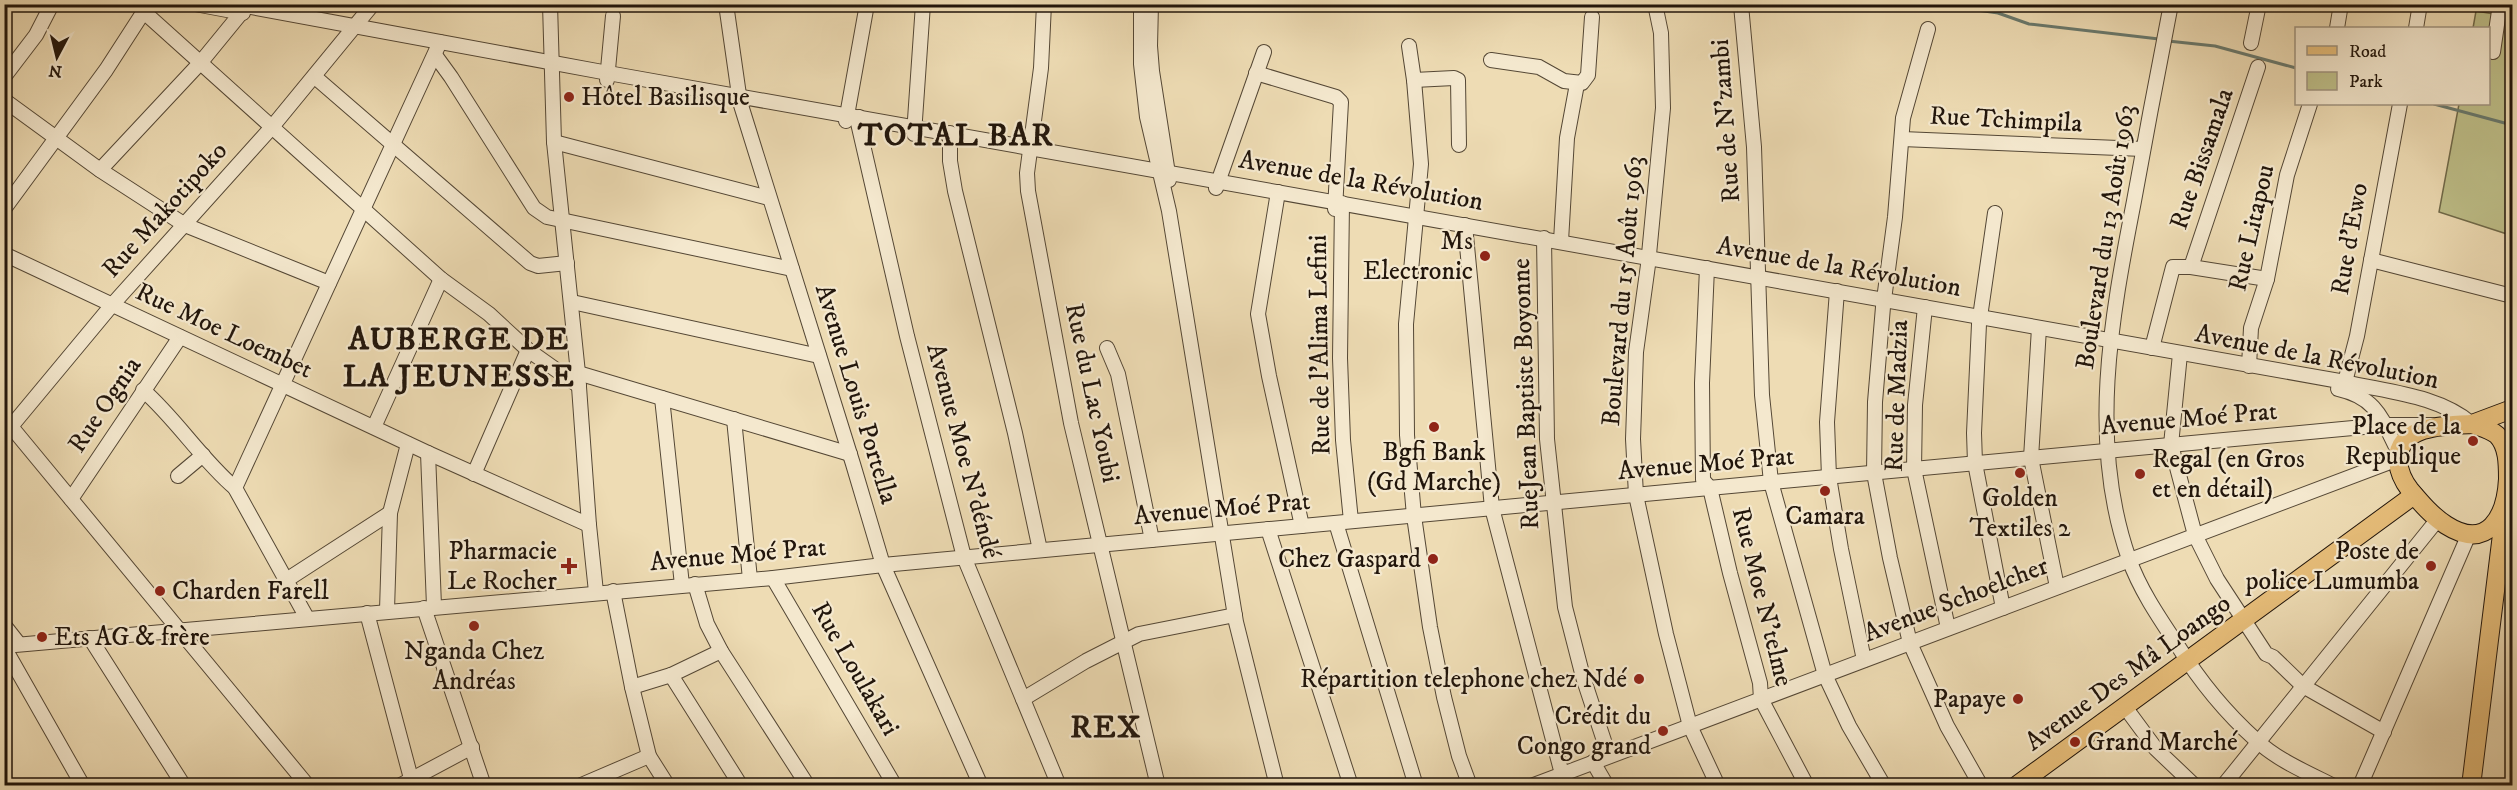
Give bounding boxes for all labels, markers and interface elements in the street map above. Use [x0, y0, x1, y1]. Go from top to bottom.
north arrow [27, 27, 87, 87]
legend [2295, 27, 2490, 105]
street label: Rue de N'zambi [1704, 38, 1748, 204]
text: Road [2349, 41, 2386, 63]
text: N [48, 60, 63, 82]
text: Park [2349, 71, 2383, 93]
place label: Hôtel Basilisque [581, 81, 750, 114]
street label: Rue Bissamala [2162, 84, 2242, 234]
marker: Hôtel Basilisque [562, 90, 576, 104]
street label: Rue Tchimpila [1929, 100, 2083, 140]
street label: Boulevard du 13 Août 1963 [2069, 102, 2143, 372]
district label: TOTAL BAR [857, 116, 1054, 156]
street label: Rue Makotipoko [95, 135, 235, 285]
street label: Avenue de la Révolution [1236, 143, 1486, 219]
street label: Boulevard du 15 Août 1963 [1595, 155, 1651, 427]
street label: Rue Litapou [2221, 161, 2283, 295]
street label: Rue d'Ewo [2324, 180, 2376, 298]
place label: Ms Electronic [1363, 225, 1473, 288]
street label: Avenue de la Révolution [1714, 229, 1964, 305]
street label: Rue de l'Alima Lefini [1302, 234, 1338, 456]
marker: Ms Electronic [1478, 249, 1492, 263]
street label: RueJean Baptiste Boyonne [1505, 258, 1547, 530]
street label: Rue Moe Loembet [130, 276, 318, 386]
street label: Avenue Louis Portella [807, 280, 905, 508]
street label: Rue du Lac Youbi [1057, 300, 1127, 486]
street label: Avenue de la Révolution [2192, 317, 2442, 397]
street label: Rue de Madzia [1878, 319, 1916, 473]
district label: AUBERGE DE LA JEUNESSE [343, 320, 575, 397]
street label: Avenue Moe N'déndé [918, 340, 1008, 562]
street label: Rue Ognia [61, 351, 149, 459]
street label: Avenue Moé Prat [2099, 395, 2279, 443]
place label: Place de la Republique [2345, 410, 2461, 473]
marker: Bgfi Bank (Gd Marche) [1427, 420, 1441, 434]
marker: Place de la Republique [2466, 434, 2480, 448]
place label: Bgfi Bank (Gd Marche) [1367, 436, 1501, 499]
street label: Avenue Moé Prat [1616, 440, 1796, 488]
place label: Regal (en Gros et en détail) [2152, 443, 2305, 506]
marker: Golden Textiles 2 [2013, 466, 2027, 480]
marker: Regal (en Gros et en détail) [2133, 467, 2147, 481]
place label: Golden Textiles 2 [1969, 482, 2071, 545]
marker: Camara [1818, 484, 1832, 498]
street label: Avenue Moé Prat [1132, 485, 1312, 533]
place label: Camara [1785, 500, 1865, 533]
street label: Rue Moe N'telme [1724, 504, 1800, 690]
street label: Avenue Moé Prat [648, 531, 828, 579]
place label: Pharmacie Le Rocher [447, 535, 557, 598]
place label: Poste de police Lumumba [2244, 535, 2419, 598]
place label: Chez Gaspard [1278, 543, 1421, 576]
street label: Avenue Schoelcher [1859, 549, 2053, 650]
marker: Chez Gaspard [1426, 552, 1440, 566]
marker: Pharmacie Le Rocher [562, 559, 576, 573]
marker: Poste de police Lumumba [2424, 559, 2438, 573]
place label: Charden Farell [172, 575, 329, 608]
marker: Charden Farell [153, 584, 167, 598]
street label: Avenue Des Mâ Loango [2019, 587, 2237, 759]
street label: Rue Loulakari [803, 596, 907, 742]
marker: Nganda Chez Andréas [467, 619, 481, 633]
place label: Ets AG & frère [54, 621, 210, 654]
marker: Ets AG & frère [35, 630, 49, 644]
place label: Nganda Chez Andréas [404, 635, 544, 698]
place label: Répartition telephone chez Ndé [1300, 663, 1627, 696]
marker: Répartition telephone chez Ndé [1632, 672, 1646, 686]
place label: Papaye [1933, 683, 2006, 716]
marker: Papaye [2011, 692, 2025, 706]
place label: Crédit du Congo grand [1517, 700, 1651, 763]
district label: REX [1070, 708, 1142, 748]
marker: Crédit du Congo grand [1656, 724, 1670, 738]
place label: Grand Marché [2087, 726, 2238, 759]
marker: Grand Marché [2068, 735, 2082, 749]

